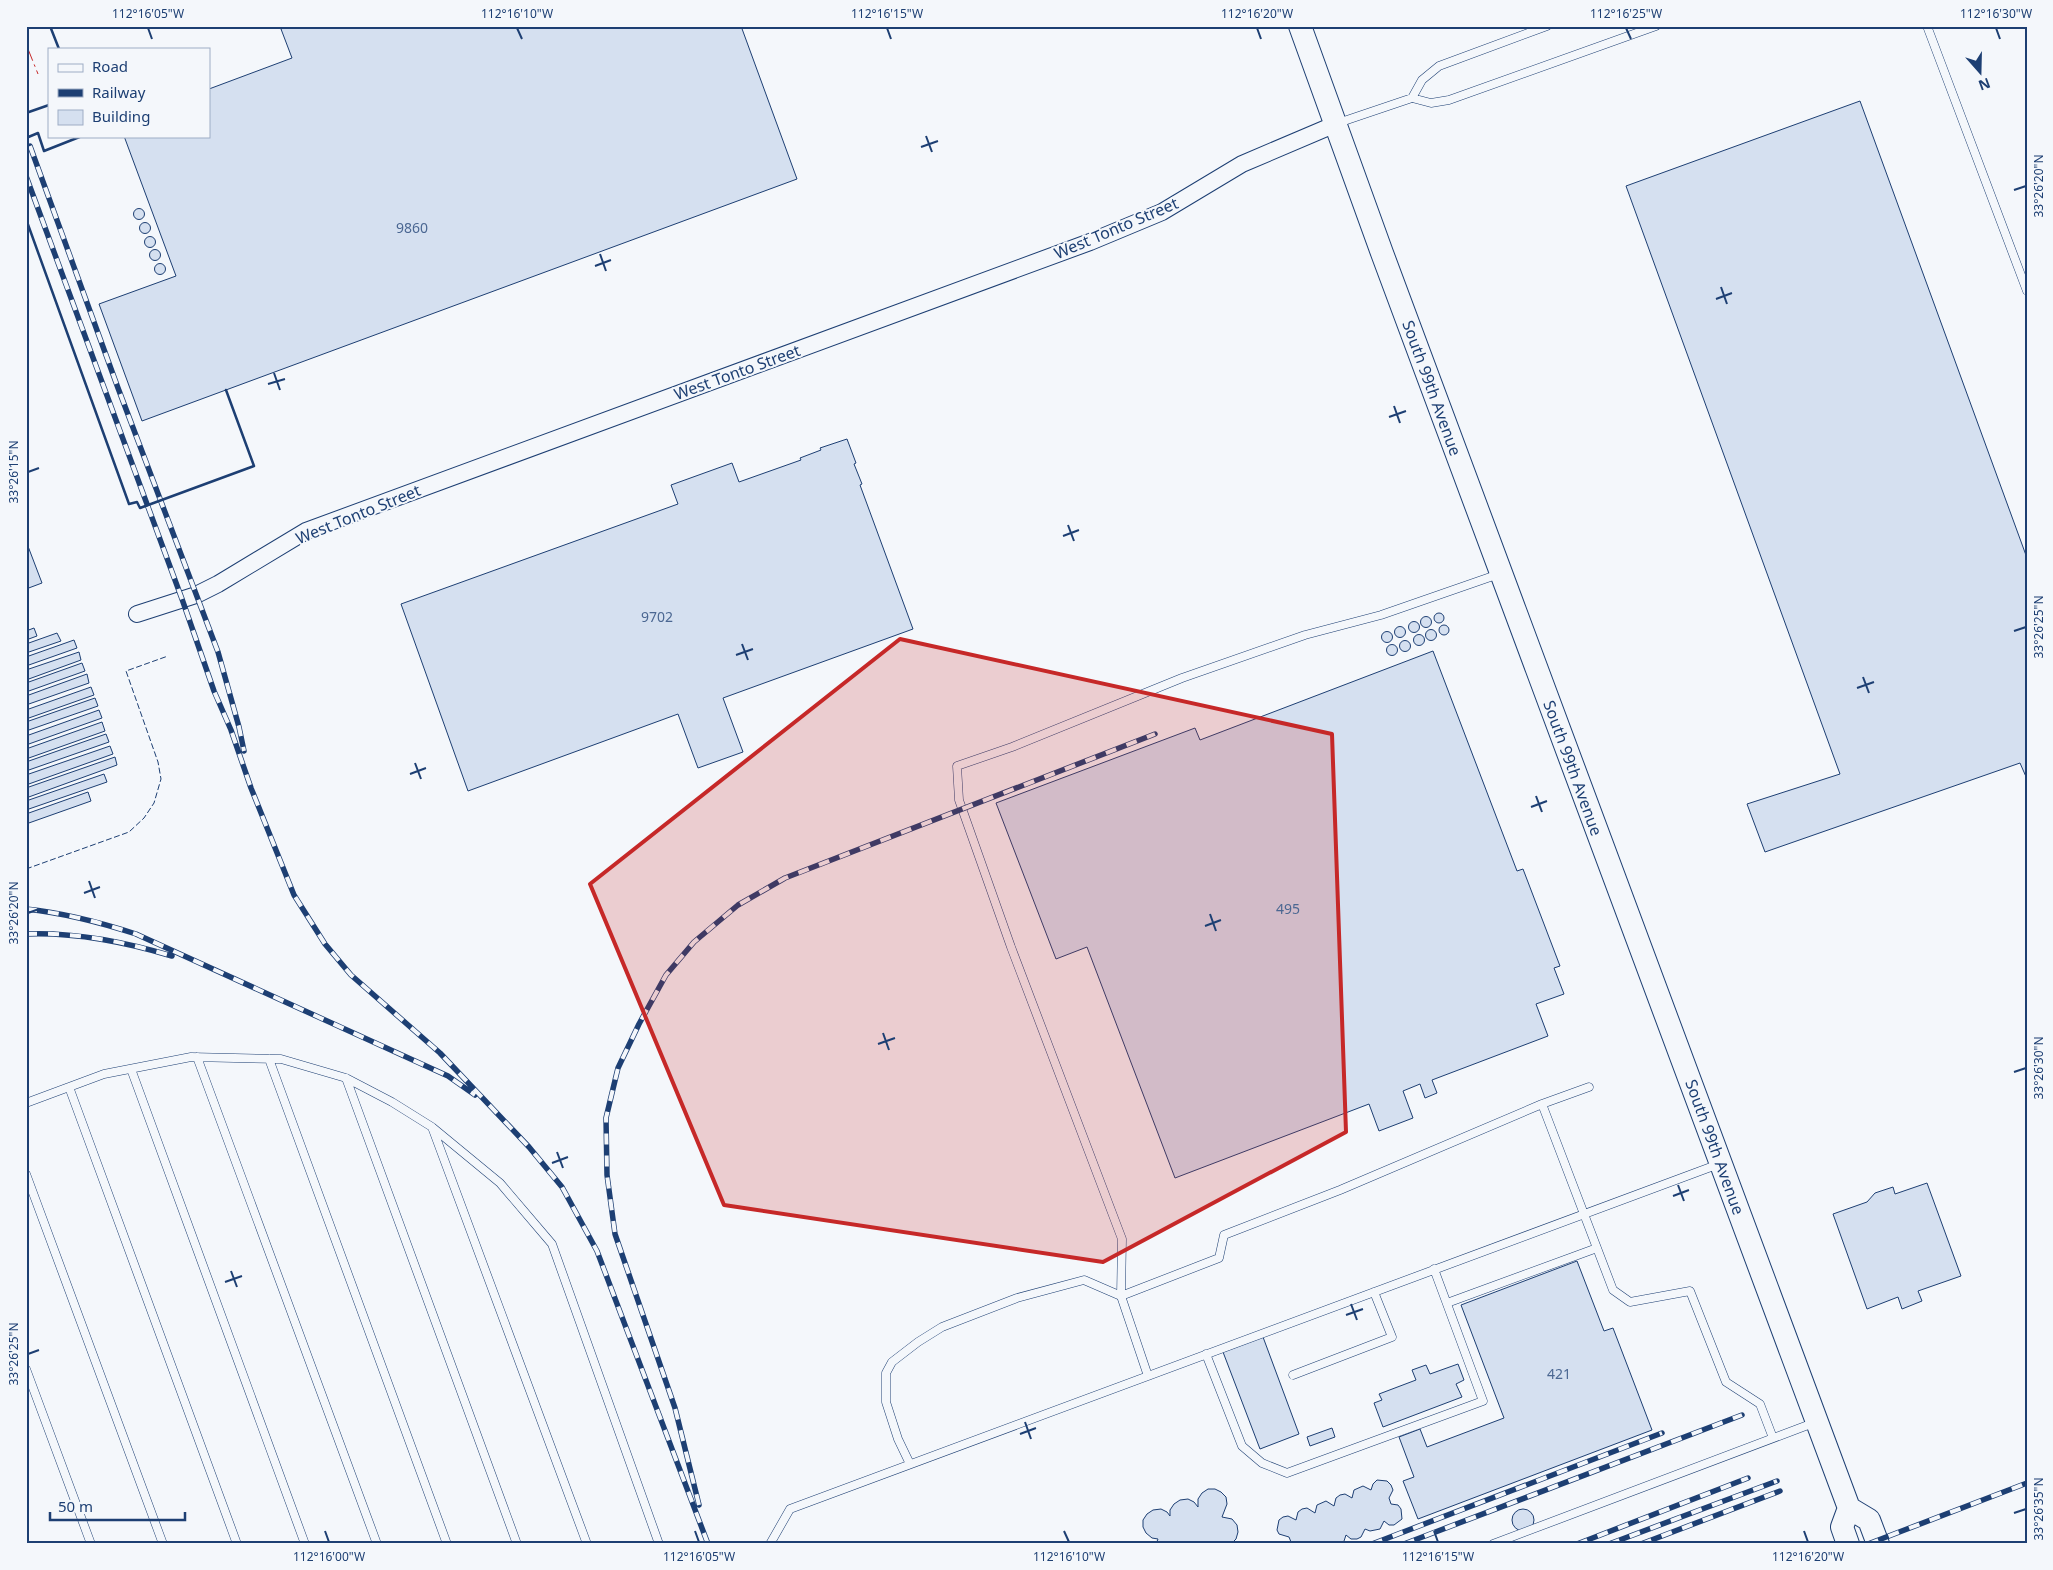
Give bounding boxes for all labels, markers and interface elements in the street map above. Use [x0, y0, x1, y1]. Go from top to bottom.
text: 112°16'05"W [112, 5, 184, 22]
text: 112°16'10"W [481, 5, 553, 22]
text: 112°16'15"W [851, 5, 923, 22]
text: 112°16'20"W [1221, 5, 1293, 22]
text: 112°16'25"W [1590, 5, 1662, 22]
text: 112°16'30"W [1960, 5, 2032, 22]
legend [48, 48, 210, 138]
north arrow [1956, 48, 2006, 98]
text: Road [92, 56, 128, 76]
text: N [1976, 74, 1993, 96]
text: Railway [92, 82, 146, 102]
text: Building [92, 106, 150, 126]
text: 33°26'20"N [2030, 154, 2047, 218]
street label: West Tonto Street [1051, 192, 1182, 264]
house number: 9860 [396, 218, 428, 237]
street label: South 99th Avenue [1397, 317, 1467, 459]
street label: West Tonto Street [671, 339, 803, 405]
text: 33°26'15"N [5, 440, 22, 504]
street label: West Tonto Street [292, 479, 424, 549]
text: 33°26'25"N [2030, 595, 2047, 659]
house number: 9702 [641, 607, 673, 626]
street label: South 99th Avenue [1538, 697, 1608, 839]
text: 33°26'20"N [5, 881, 22, 945]
house number: 495 [1276, 899, 1300, 918]
text: 33°26'30"N [2030, 1036, 2047, 1100]
street label: South 99th Avenue [1680, 1076, 1750, 1218]
text: 33°26'25"N [5, 1322, 22, 1386]
house number: 421 [1547, 1364, 1571, 1383]
text: 33°26'35"N [2030, 1477, 2047, 1541]
scale bar [50, 1490, 185, 1522]
text: 50 m [58, 1496, 93, 1516]
text: 112°16'00"W [293, 1548, 365, 1565]
text: 112°16'05"W [663, 1548, 735, 1565]
text: 112°16'10"W [1033, 1548, 1105, 1565]
text: 112°16'15"W [1402, 1548, 1474, 1565]
text: 112°16'20"W [1772, 1548, 1844, 1565]

